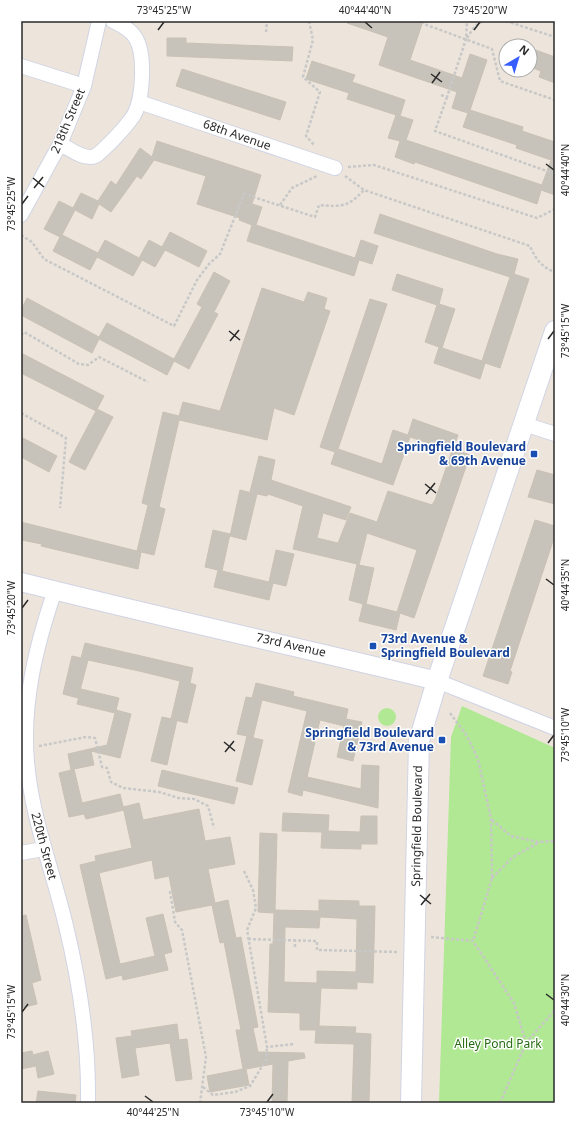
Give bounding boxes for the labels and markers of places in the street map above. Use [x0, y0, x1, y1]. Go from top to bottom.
place label: Springfield Boulevard & 69th Avenue [397, 438, 526, 469]
marker: Springfield Boulevard & 69th Avenue [529, 449, 539, 459]
place label: 73rd Avenue & Springfield Boulevard [381, 630, 510, 661]
marker: 73rd Avenue & Springfield Boulevard [368, 641, 378, 651]
place label: Springfield Boulevard & 73rd Avenue [305, 724, 434, 755]
marker: Springfield Boulevard & 73rd Avenue [437, 735, 447, 745]

